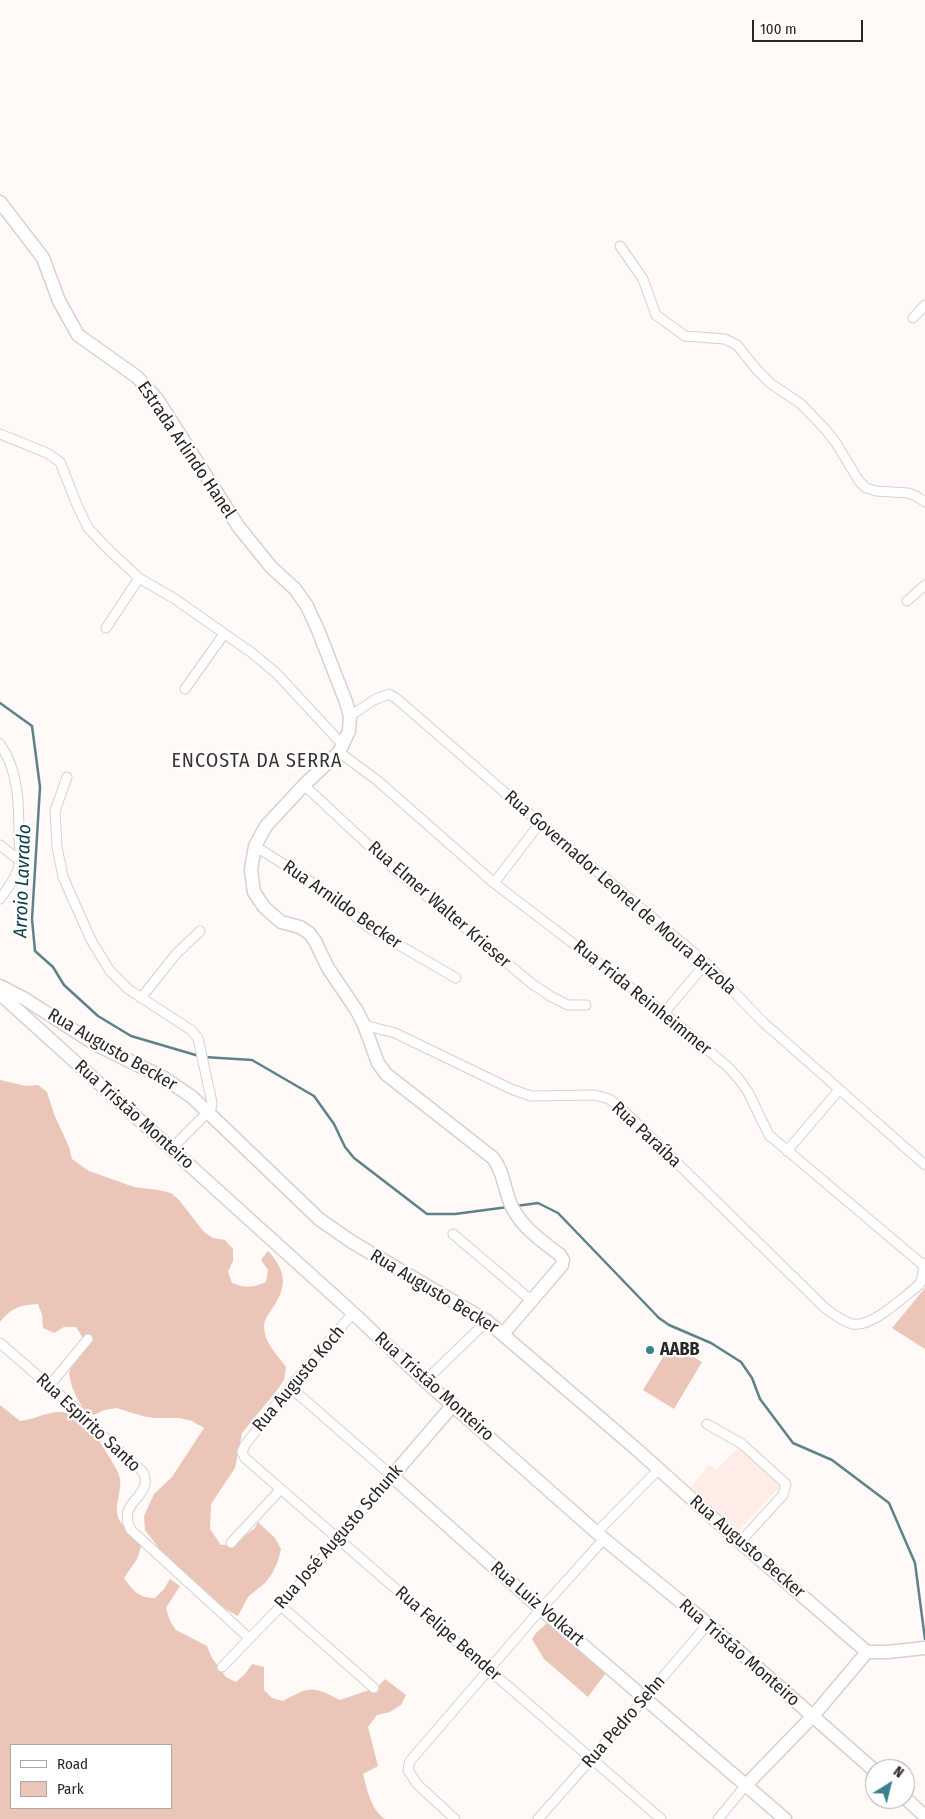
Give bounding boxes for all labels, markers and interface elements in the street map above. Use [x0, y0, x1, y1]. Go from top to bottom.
scale bar [755, 10, 866, 42]
text: 100 m [760, 20, 797, 38]
street label: Estrada Arlindo Hanel [132, 378, 240, 522]
district label: ENCOSTA DA SERRA [169, 749, 345, 773]
street label: Rua Governador Leonel de Moura Brizola [500, 786, 740, 1000]
water label: Arroio Lavrado [10, 824, 36, 938]
street label: Rua Elmer Walter Krieser [363, 837, 515, 973]
street label: Rua Arnildo Becker [279, 856, 405, 954]
street label: Rua Frida Reinheimmer [569, 936, 715, 1060]
street label: Rua Augusto Becker [44, 1004, 180, 1096]
street label: Rua Tristão Monteiro [70, 1056, 198, 1174]
street label: Rua Paraíba [607, 1097, 685, 1173]
street label: Rua Augusto Becker [366, 1245, 502, 1339]
street label: Rua Augusto Koch [248, 1322, 350, 1436]
street label: Rua Tristão Monteiro [370, 1328, 498, 1446]
place label: AABB [660, 1339, 700, 1361]
marker: AABB [644, 1344, 656, 1356]
street label: Rua Espírito Santo [31, 1369, 145, 1477]
street label: Rua José Augusto Schunk [270, 1460, 408, 1614]
street label: Rua Augusto Becker [685, 1491, 809, 1603]
street label: Rua Luiz Volkart [486, 1557, 588, 1651]
street label: Rua Felipe Bender [391, 1582, 505, 1686]
street label: Rua Tristão Monteiro [674, 1595, 804, 1711]
street label: Rua Pedro Sehn [578, 1671, 670, 1773]
legend [10, 1744, 172, 1809]
text: Road [57, 1755, 88, 1773]
north arrow [865, 1759, 915, 1809]
text: N [890, 1763, 907, 1782]
text: Park [57, 1780, 84, 1798]

